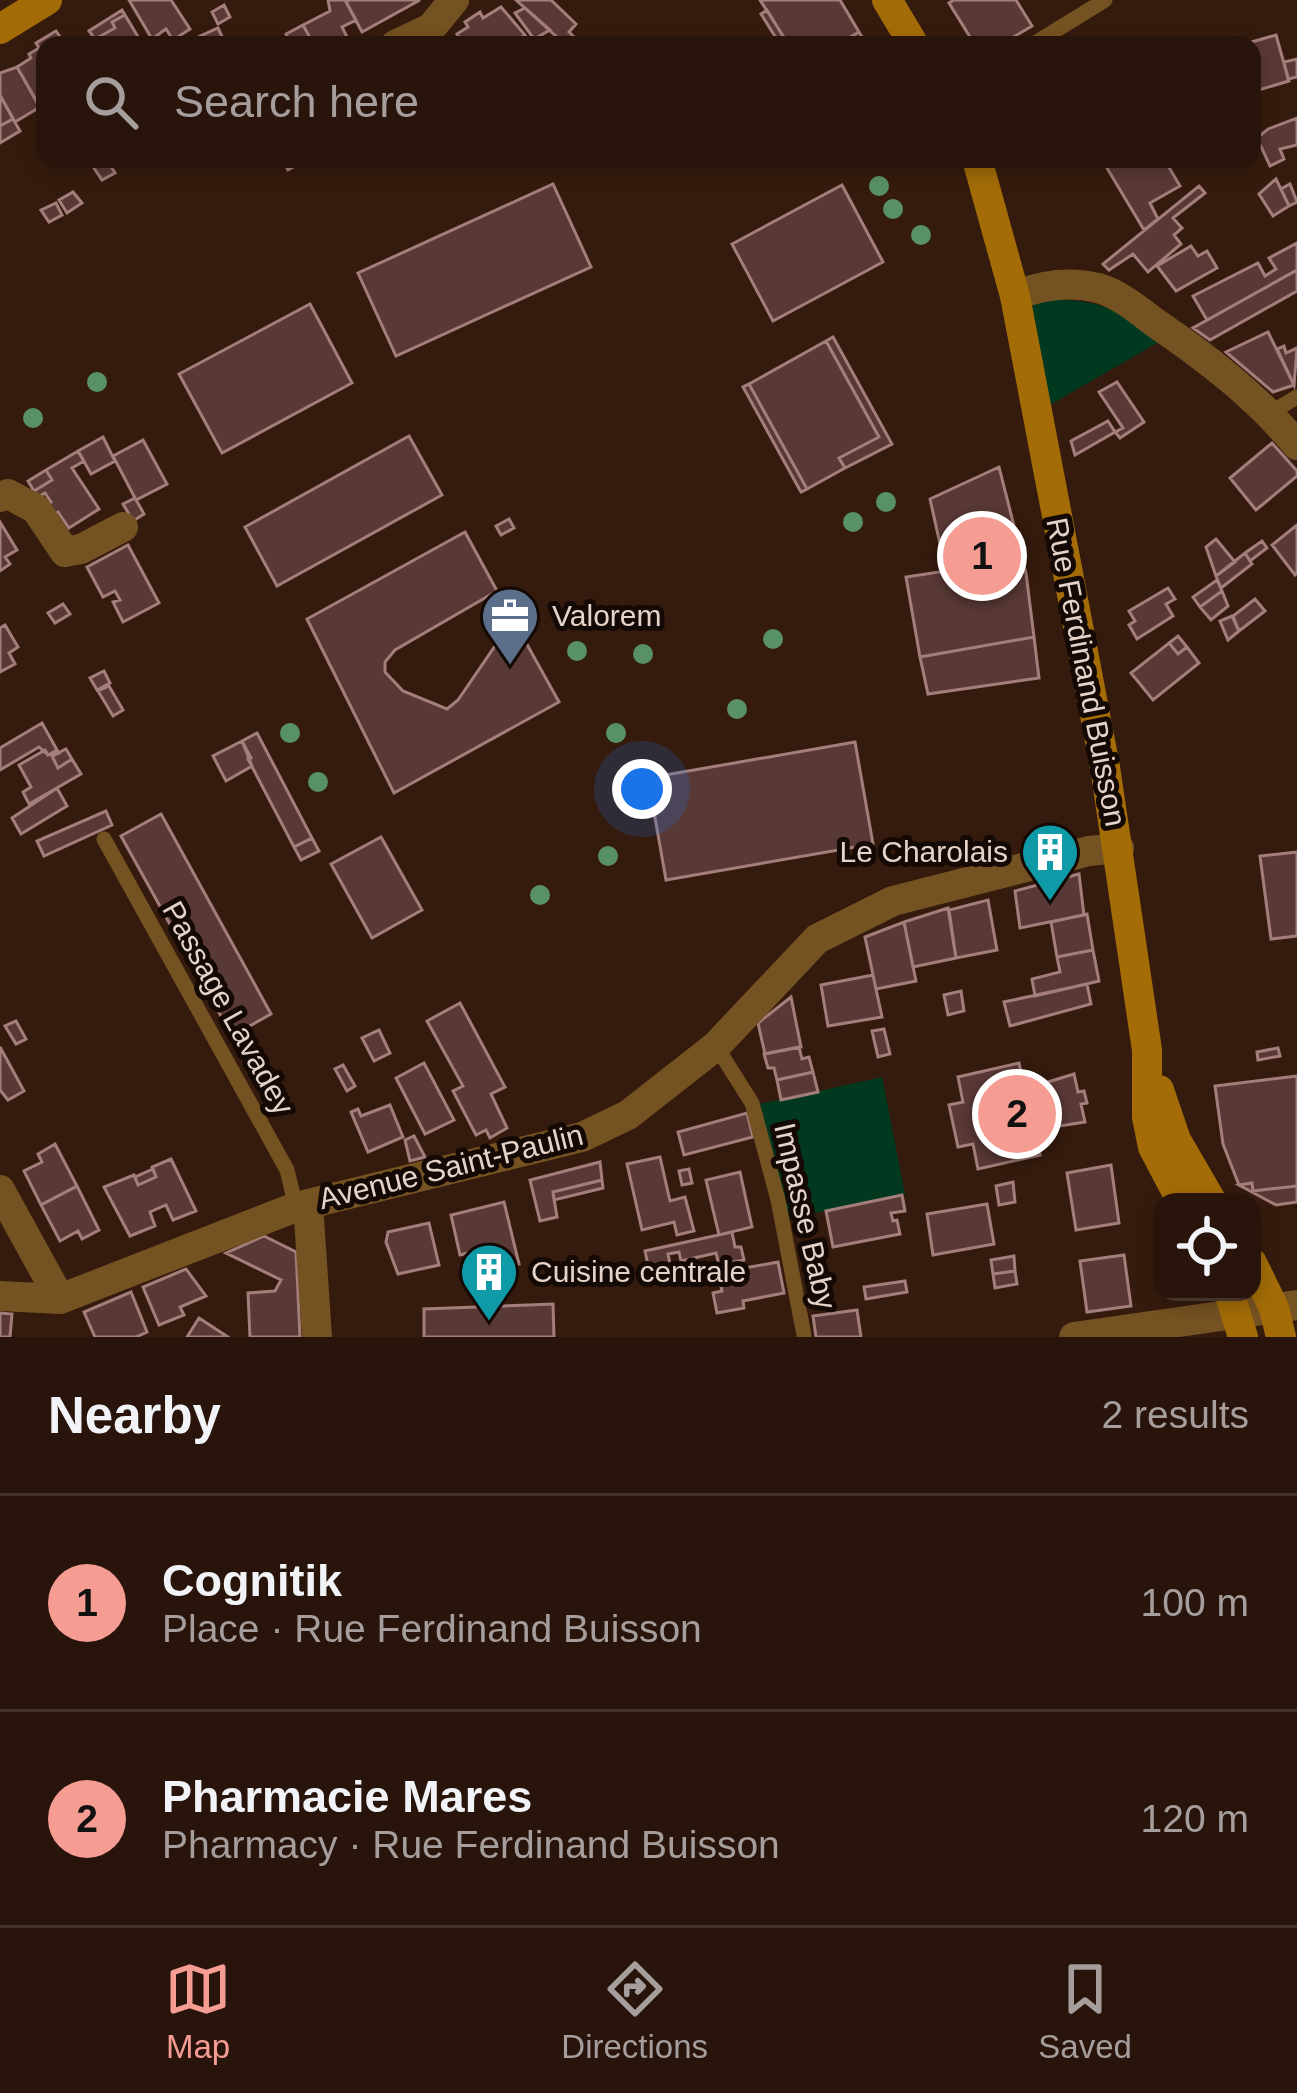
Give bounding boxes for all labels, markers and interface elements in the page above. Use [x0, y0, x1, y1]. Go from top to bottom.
search box [36, 36, 1261, 168]
icon: search [78, 69, 144, 135]
text: Search here [174, 76, 419, 127]
pin: 1 [943, 511, 1021, 601]
street label: Rue Ferdinand Buisson [1040, 515, 1133, 829]
office icon: Valorem [479, 585, 541, 667]
place label: Valorem [552, 599, 661, 632]
your location [612, 759, 672, 819]
building icon: Le Charolais [1019, 821, 1081, 903]
place label: Le Charolais [840, 835, 1008, 868]
street label: Passage Lavadey [156, 895, 301, 1120]
pin: 2 [978, 1069, 1056, 1159]
street label: Avenue Saint-Paulin [315, 1118, 586, 1215]
street label: Impasse Baby [768, 1120, 843, 1312]
map controls [1153, 1193, 1261, 1301]
button: locate [1153, 1193, 1261, 1301]
building icon: Cuisine centrale [458, 1241, 520, 1323]
place label: Cuisine centrale [531, 1255, 746, 1288]
text: Nearby [48, 1387, 221, 1444]
text: 2 results [1102, 1393, 1249, 1436]
text: Cognitik [162, 1555, 342, 1606]
text: 1 [76, 1581, 98, 1624]
text: 100 m [1141, 1581, 1249, 1624]
text: Place · Rue Ferdinand Buisson [162, 1607, 702, 1650]
text: Pharmacie Mares [162, 1771, 532, 1822]
text: 2 [76, 1797, 98, 1840]
text: 120 m [1141, 1797, 1249, 1840]
text: Pharmacy · Rue Ferdinand Buisson [162, 1823, 780, 1866]
tab: Map [165, 1956, 231, 2066]
tab: Directions [561, 1956, 708, 2066]
tab: Saved [1038, 1956, 1132, 2066]

